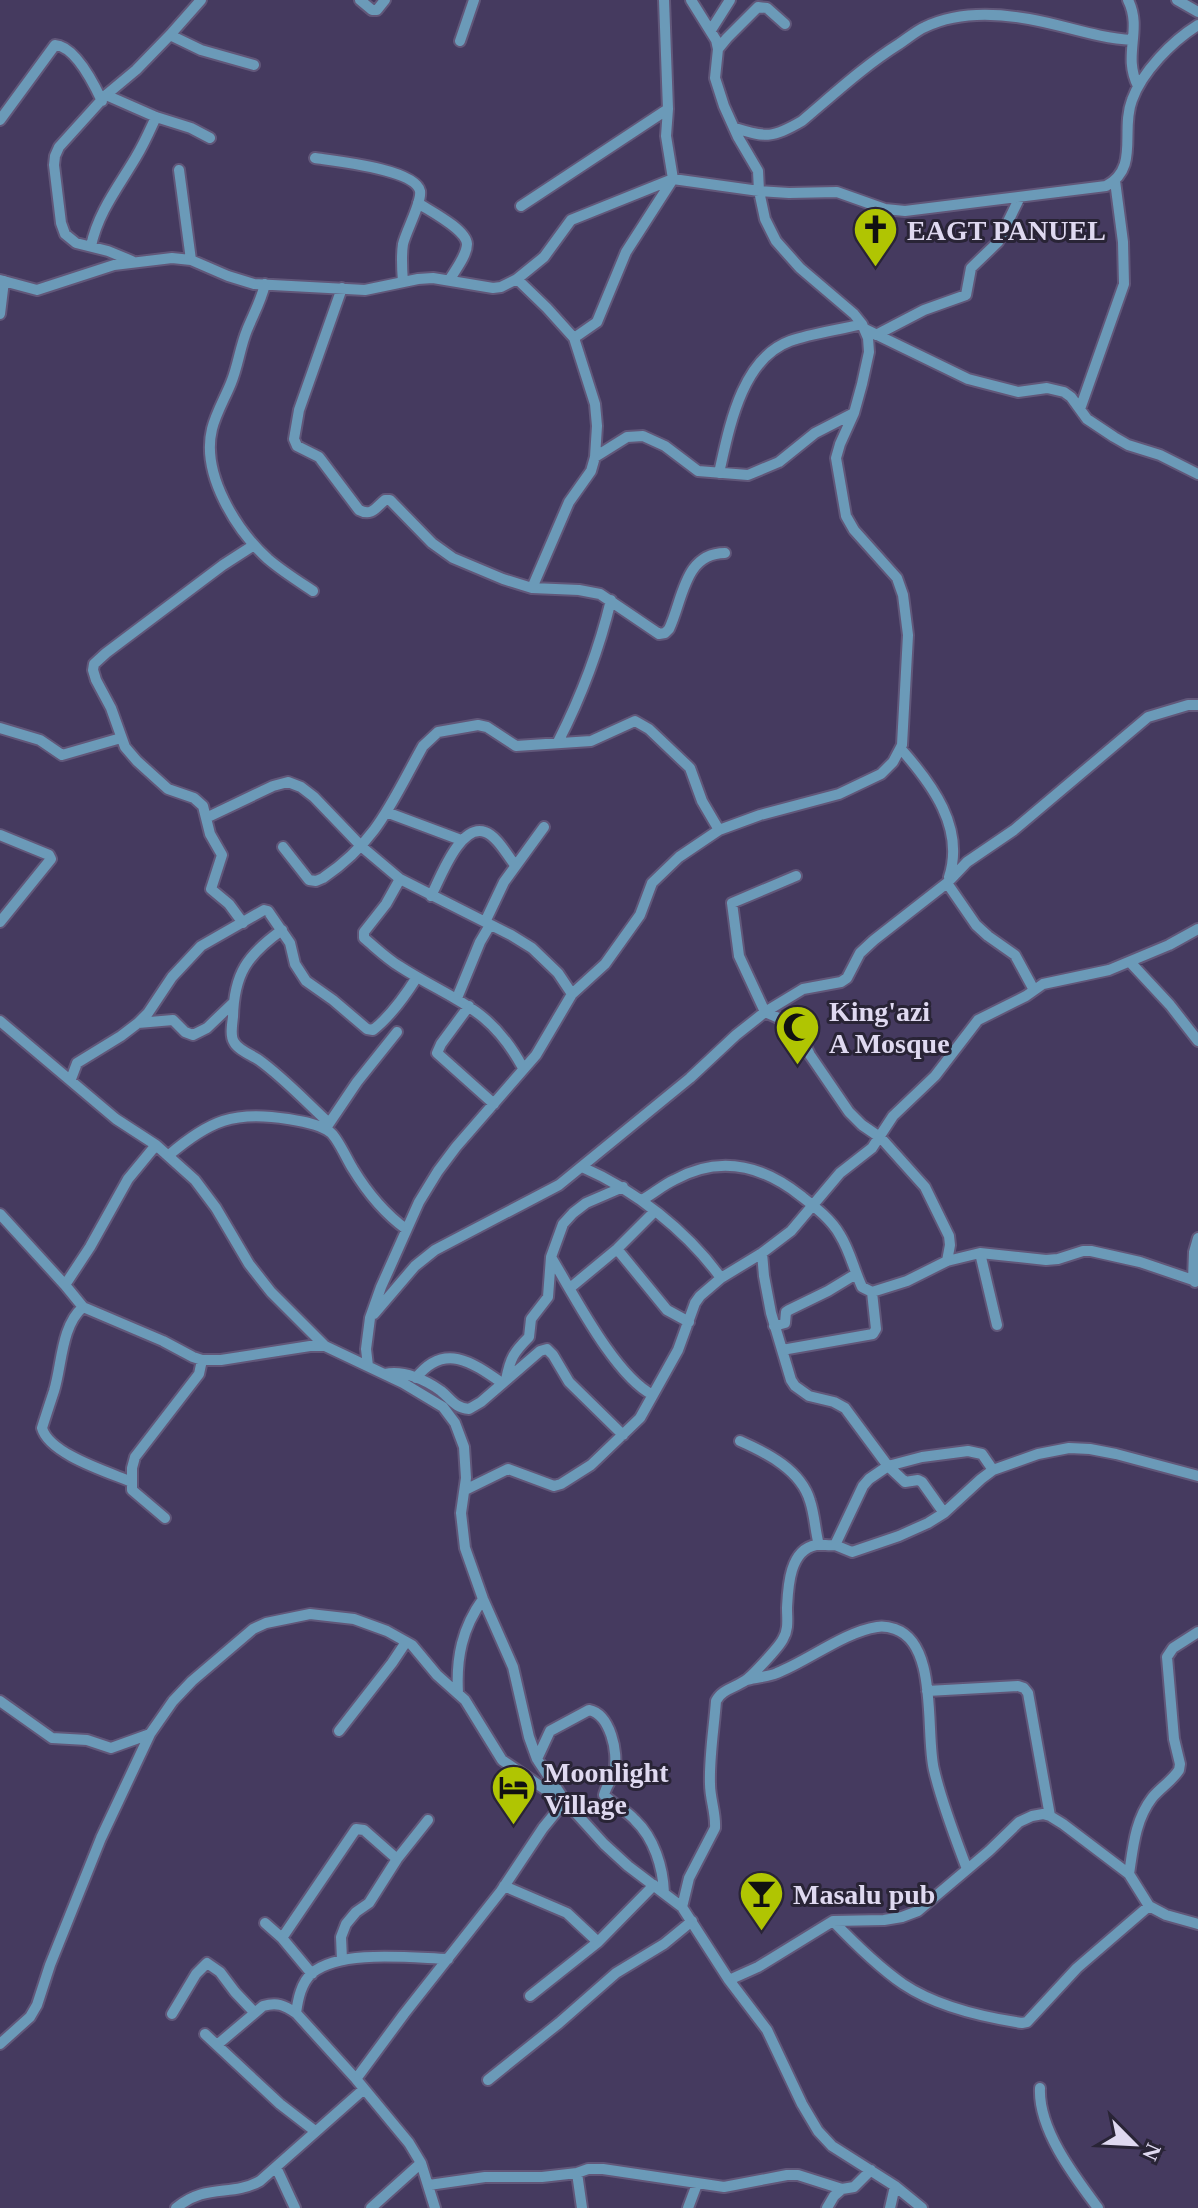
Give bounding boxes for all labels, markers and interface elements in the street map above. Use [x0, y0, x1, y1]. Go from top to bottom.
church icon: EAGT PANUEL [852, 206, 900, 269]
place label: EAGT PANUEL [907, 215, 1106, 246]
place label: King'azi A Mosque [829, 996, 950, 1059]
mosque icon: King'azi A Mosque [774, 1003, 822, 1066]
place label: Moonlight Village [544, 1757, 669, 1820]
hotel icon: Moonlight Village [489, 1764, 537, 1827]
bar icon: Masalu pub [738, 1870, 786, 1933]
place label: Masalu pub [793, 1879, 935, 1910]
north arrow [1094, 2104, 1174, 2184]
text: N [1137, 2140, 1166, 2164]

